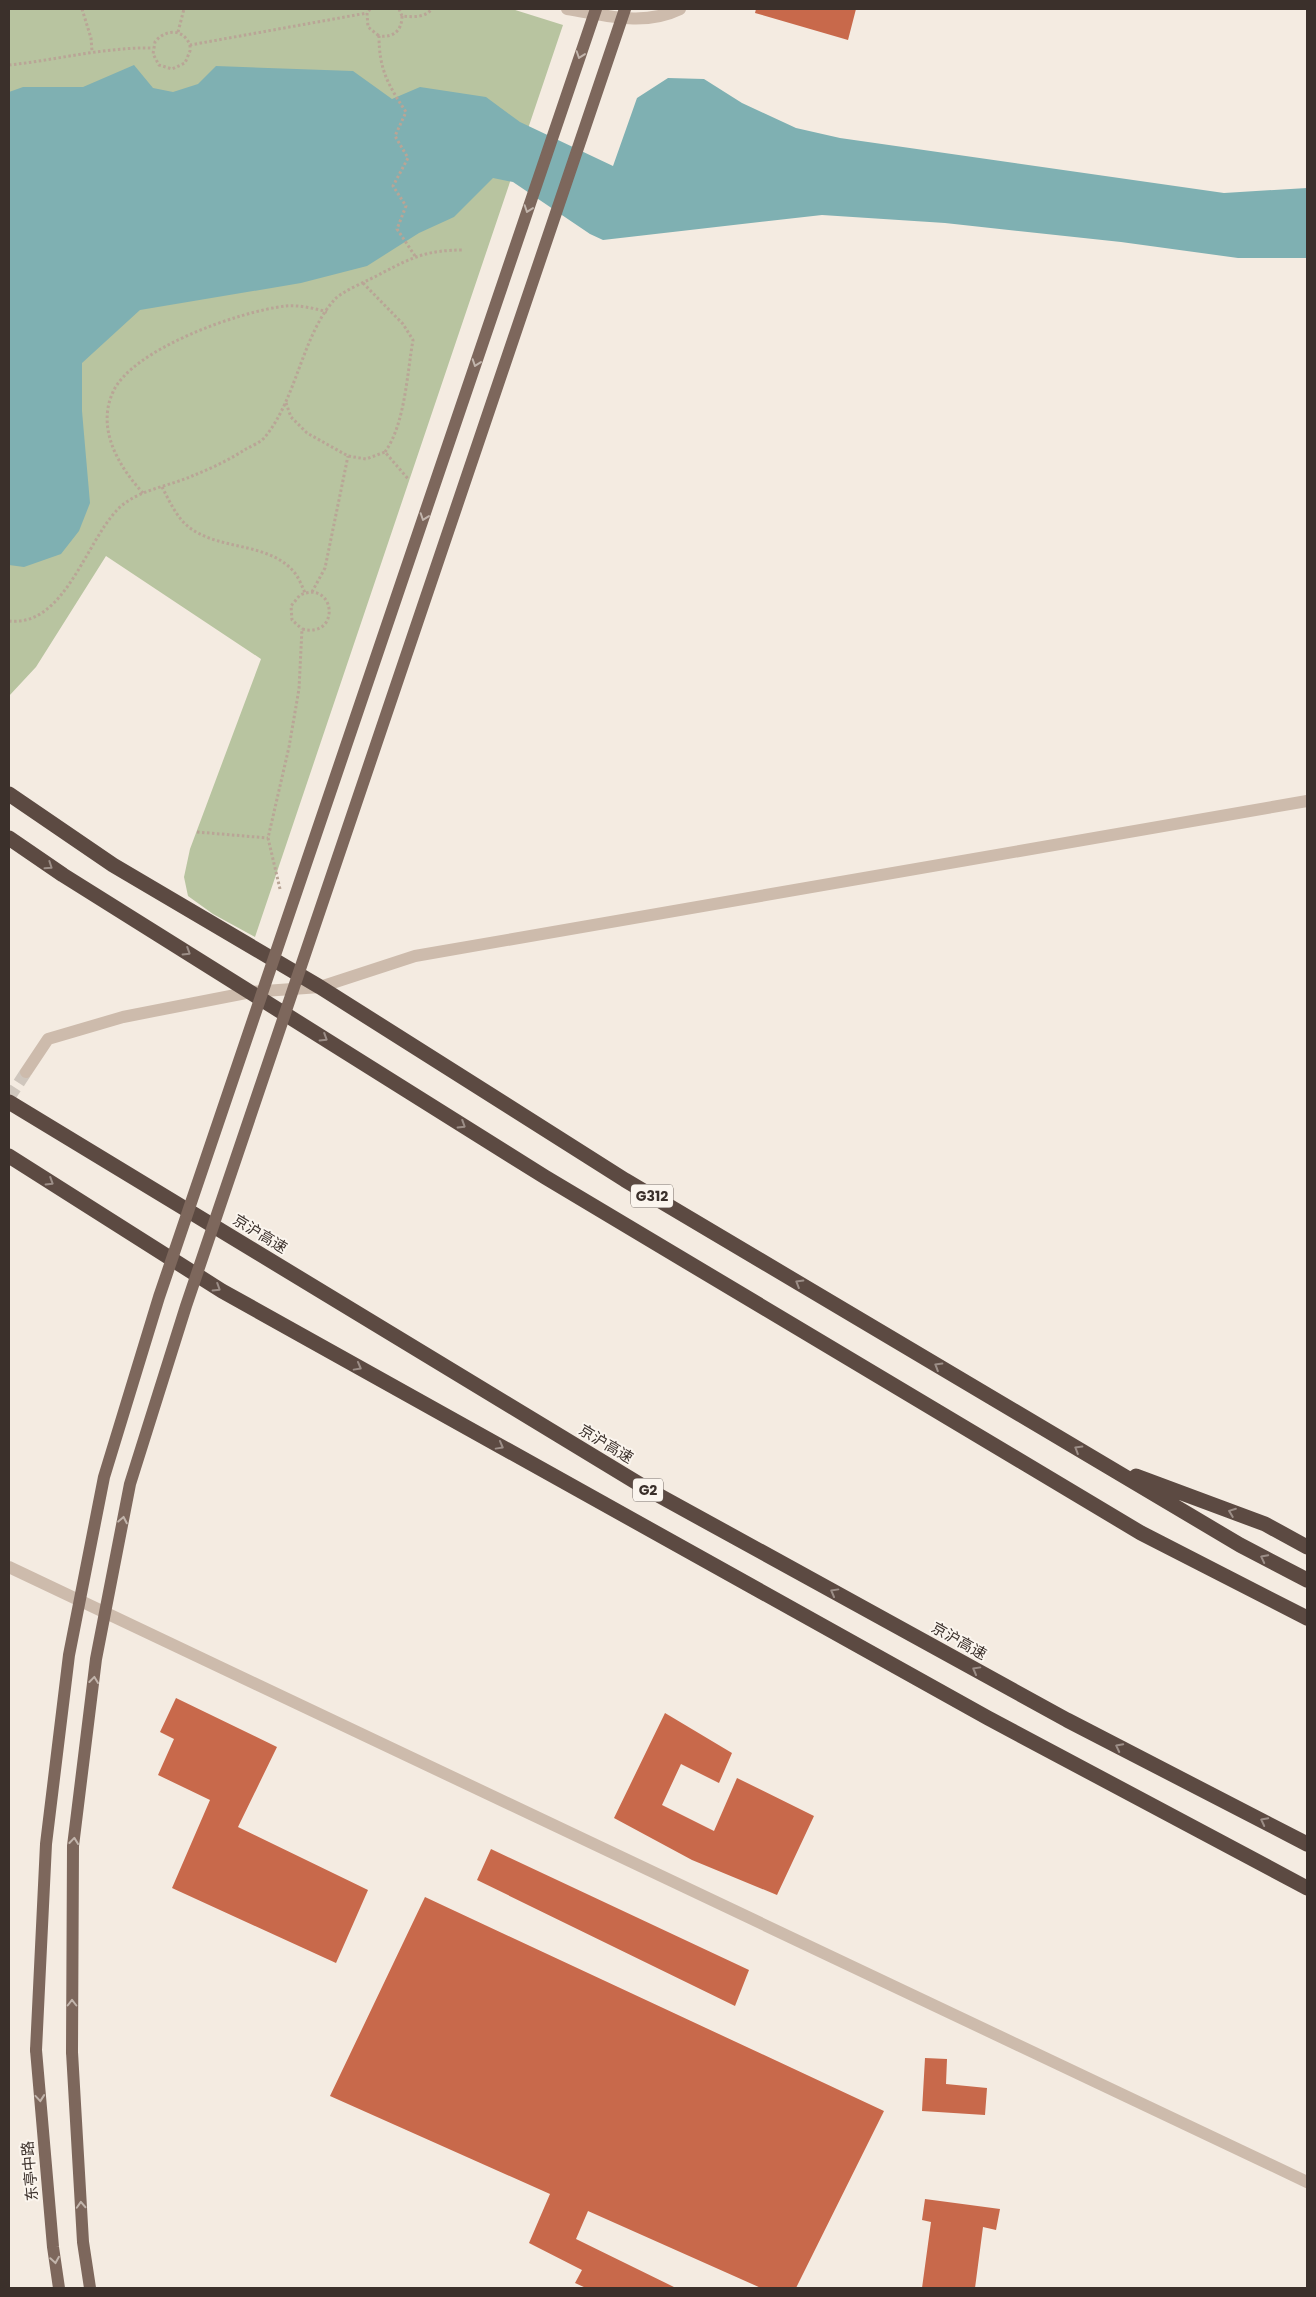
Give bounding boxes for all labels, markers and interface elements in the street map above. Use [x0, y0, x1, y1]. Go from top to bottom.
one-way arrow [576, 50, 586, 59]
one-way arrow [524, 204, 534, 212]
one-way arrow [471, 358, 481, 366]
one-way arrow [419, 512, 429, 520]
one-way arrow [44, 859, 53, 869]
one-way arrow [181, 946, 190, 955]
one-way arrow [319, 1032, 328, 1041]
one-way arrow [456, 1118, 465, 1128]
one-way arrow [44, 1176, 54, 1185]
road number: G312 [631, 1184, 673, 1208]
street label: 京沪高速 [229, 1209, 291, 1258]
one-way arrow [795, 1280, 804, 1290]
one-way arrow [211, 1281, 220, 1291]
one-way arrow [353, 1361, 362, 1371]
one-way arrow [935, 1363, 944, 1373]
street label: 京沪高速 [575, 1419, 637, 1468]
one-way arrow [495, 1440, 504, 1450]
one-way arrow [1075, 1446, 1084, 1456]
road number: G2 [633, 1478, 663, 1502]
one-way arrow [1228, 1508, 1236, 1518]
one-way arrow [118, 1516, 128, 1524]
one-way arrow [1260, 1554, 1269, 1564]
one-way arrow [830, 1588, 839, 1598]
street label: 京沪高速 [928, 1617, 991, 1664]
one-way arrow [972, 1666, 981, 1676]
one-way arrow [88, 1675, 99, 1683]
one-way arrow [1116, 1743, 1125, 1753]
one-way arrow [1260, 1817, 1269, 1827]
one-way arrow [68, 1837, 79, 1845]
one-way arrow [67, 1999, 77, 2007]
one-way arrow [35, 2095, 46, 2103]
street label: 东亭中路 [16, 2140, 43, 2202]
one-way arrow [75, 2201, 86, 2209]
one-way arrow [49, 2256, 60, 2264]

